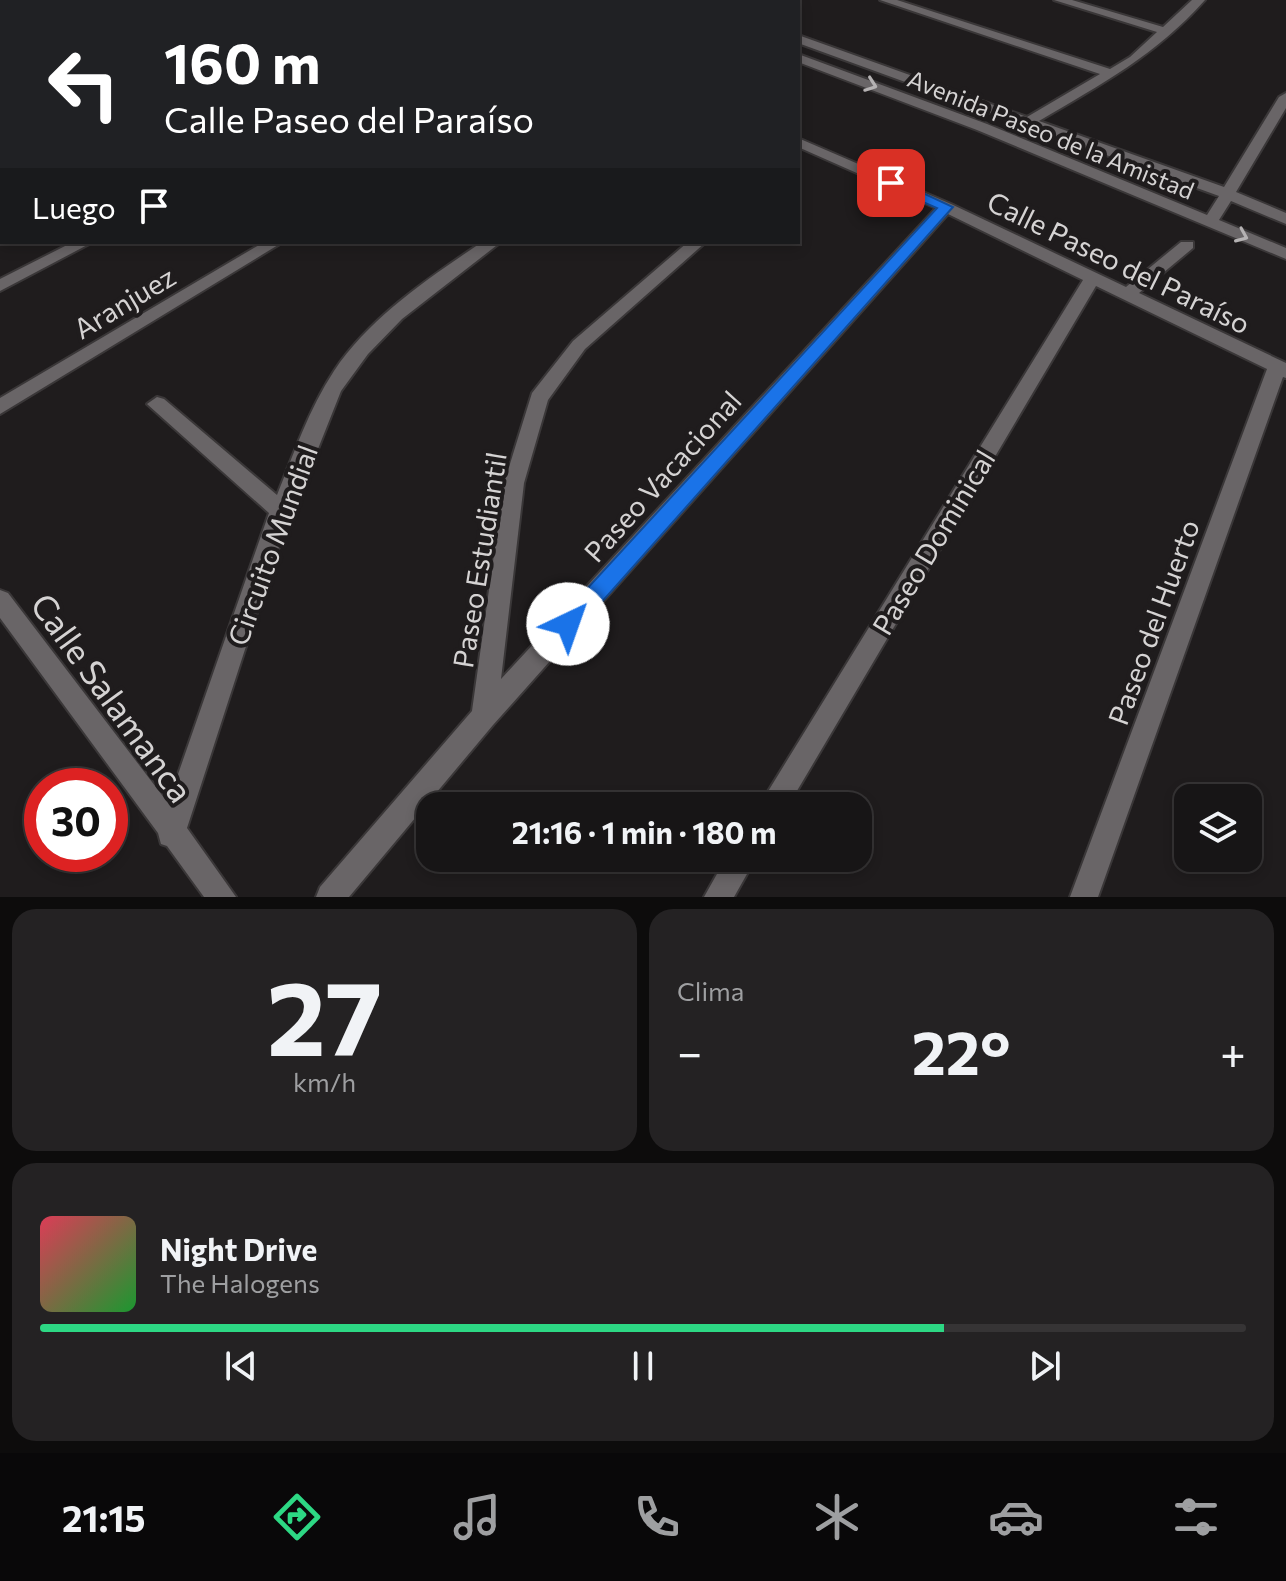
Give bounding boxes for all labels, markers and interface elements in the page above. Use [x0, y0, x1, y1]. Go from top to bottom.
text: 160 m [164, 27, 321, 96]
icon: left [32, 32, 136, 136]
street label: Avenida Paseo de la Amistad [904, 63, 1198, 205]
one-way arrow [863, 75, 877, 92]
text: Calle Paseo del Paraíso [164, 96, 534, 140]
pin [857, 149, 925, 217]
icon: arrive [869, 161, 913, 205]
icon: arrive [132, 184, 176, 228]
street label: Calle Paseo del Paraíso [982, 184, 1256, 340]
text: Luego [32, 188, 116, 225]
one-way arrow [1234, 226, 1248, 243]
street label: Aranjuez [67, 258, 181, 346]
street label: Paseo Vacacional [576, 384, 748, 568]
street label: Circuito Mundial [220, 440, 324, 650]
street label: Paseo Dominical [864, 443, 1002, 641]
street label: Paseo Estudiantil [445, 450, 513, 670]
street label: Paseo del Huerto [1100, 515, 1206, 729]
position arrow [526, 582, 610, 666]
street label: Calle Salamanca [23, 584, 203, 810]
speed limit sign: 30 [24, 768, 128, 872]
map controls [1174, 784, 1262, 872]
button: layers [1174, 784, 1262, 872]
text: 21:16 · 1 min · 180 m [512, 813, 776, 850]
text: 27 [267, 950, 382, 1077]
text: Clima [677, 975, 744, 1006]
text: 22° [912, 1014, 1010, 1087]
text: − [677, 1024, 702, 1078]
text: + [1220, 1024, 1246, 1078]
text: km/h [293, 1066, 356, 1097]
text: Night Drive [160, 1230, 317, 1267]
text: The Halogens [160, 1267, 320, 1298]
icon: previous [219, 1344, 263, 1388]
icon: pause [621, 1344, 665, 1388]
icon: next [1023, 1344, 1067, 1388]
icon: directions [269, 1489, 325, 1545]
icon: music [449, 1489, 505, 1545]
icon: phone [629, 1489, 685, 1545]
icon: climate [809, 1489, 865, 1545]
icon: car [988, 1489, 1044, 1545]
icon: filters [1168, 1489, 1224, 1545]
text: 21:15 [62, 1495, 145, 1539]

